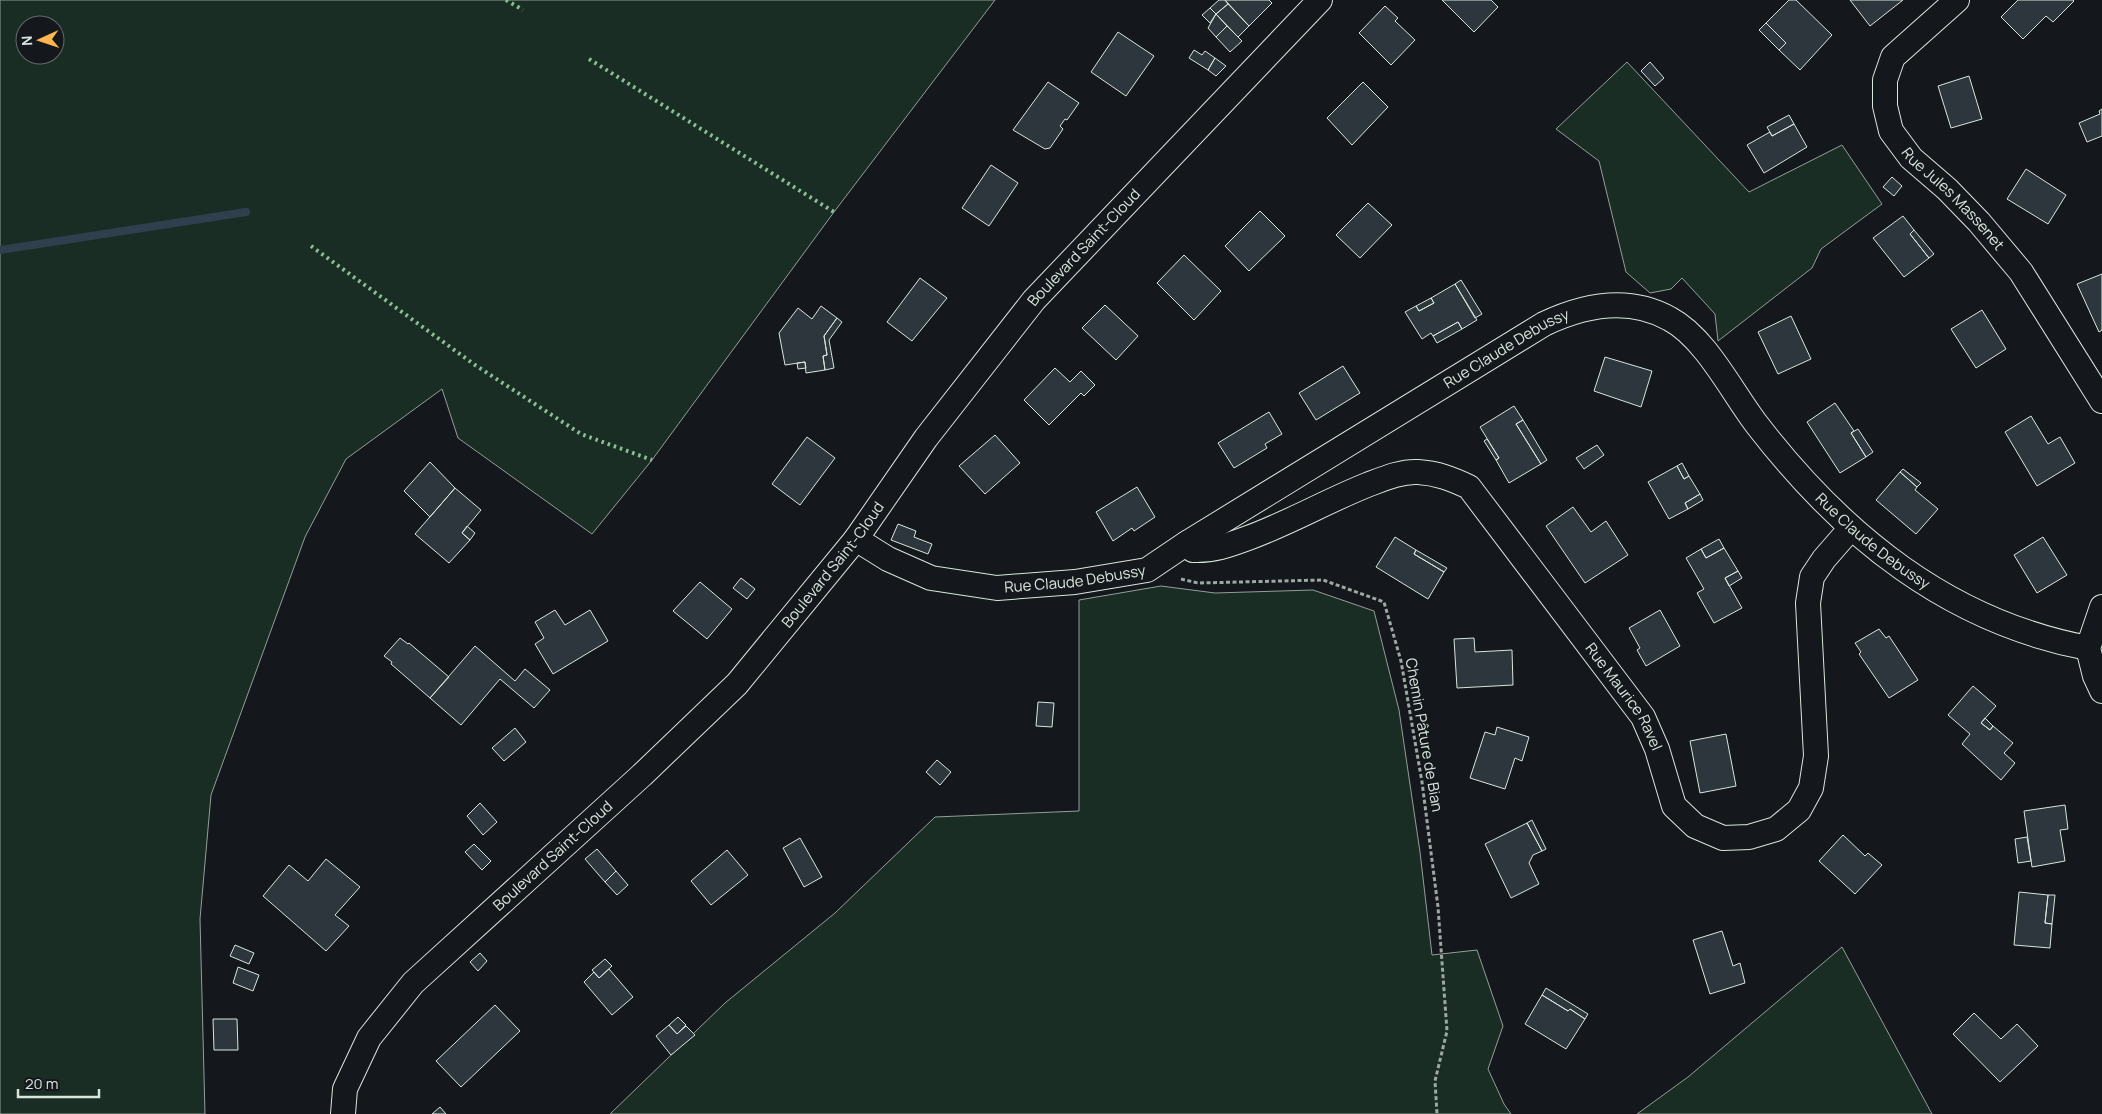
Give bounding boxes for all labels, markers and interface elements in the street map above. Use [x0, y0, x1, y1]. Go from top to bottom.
north arrow [15, 15, 65, 65]
text: N [17, 35, 36, 46]
street label: Rue Jules Massenet [1897, 143, 2009, 255]
street label: Boulevard Saint-Cloud [1022, 184, 1145, 310]
street label: Rue Claude Debussy [1439, 304, 1572, 393]
street label: Rue Claude Debussy [1811, 488, 1934, 594]
street label: Boulevard Saint-Cloud [777, 497, 889, 632]
street label: Rue Claude Debussy [1003, 559, 1147, 597]
street label: Rue Maurice Ravel [1581, 638, 1667, 754]
street label: Chemin Pâture de Bian [1401, 656, 1448, 814]
street label: Boulevard Saint-Cloud [488, 796, 617, 915]
scale bar [18, 1066, 99, 1098]
text: 20 m [25, 1073, 58, 1094]

